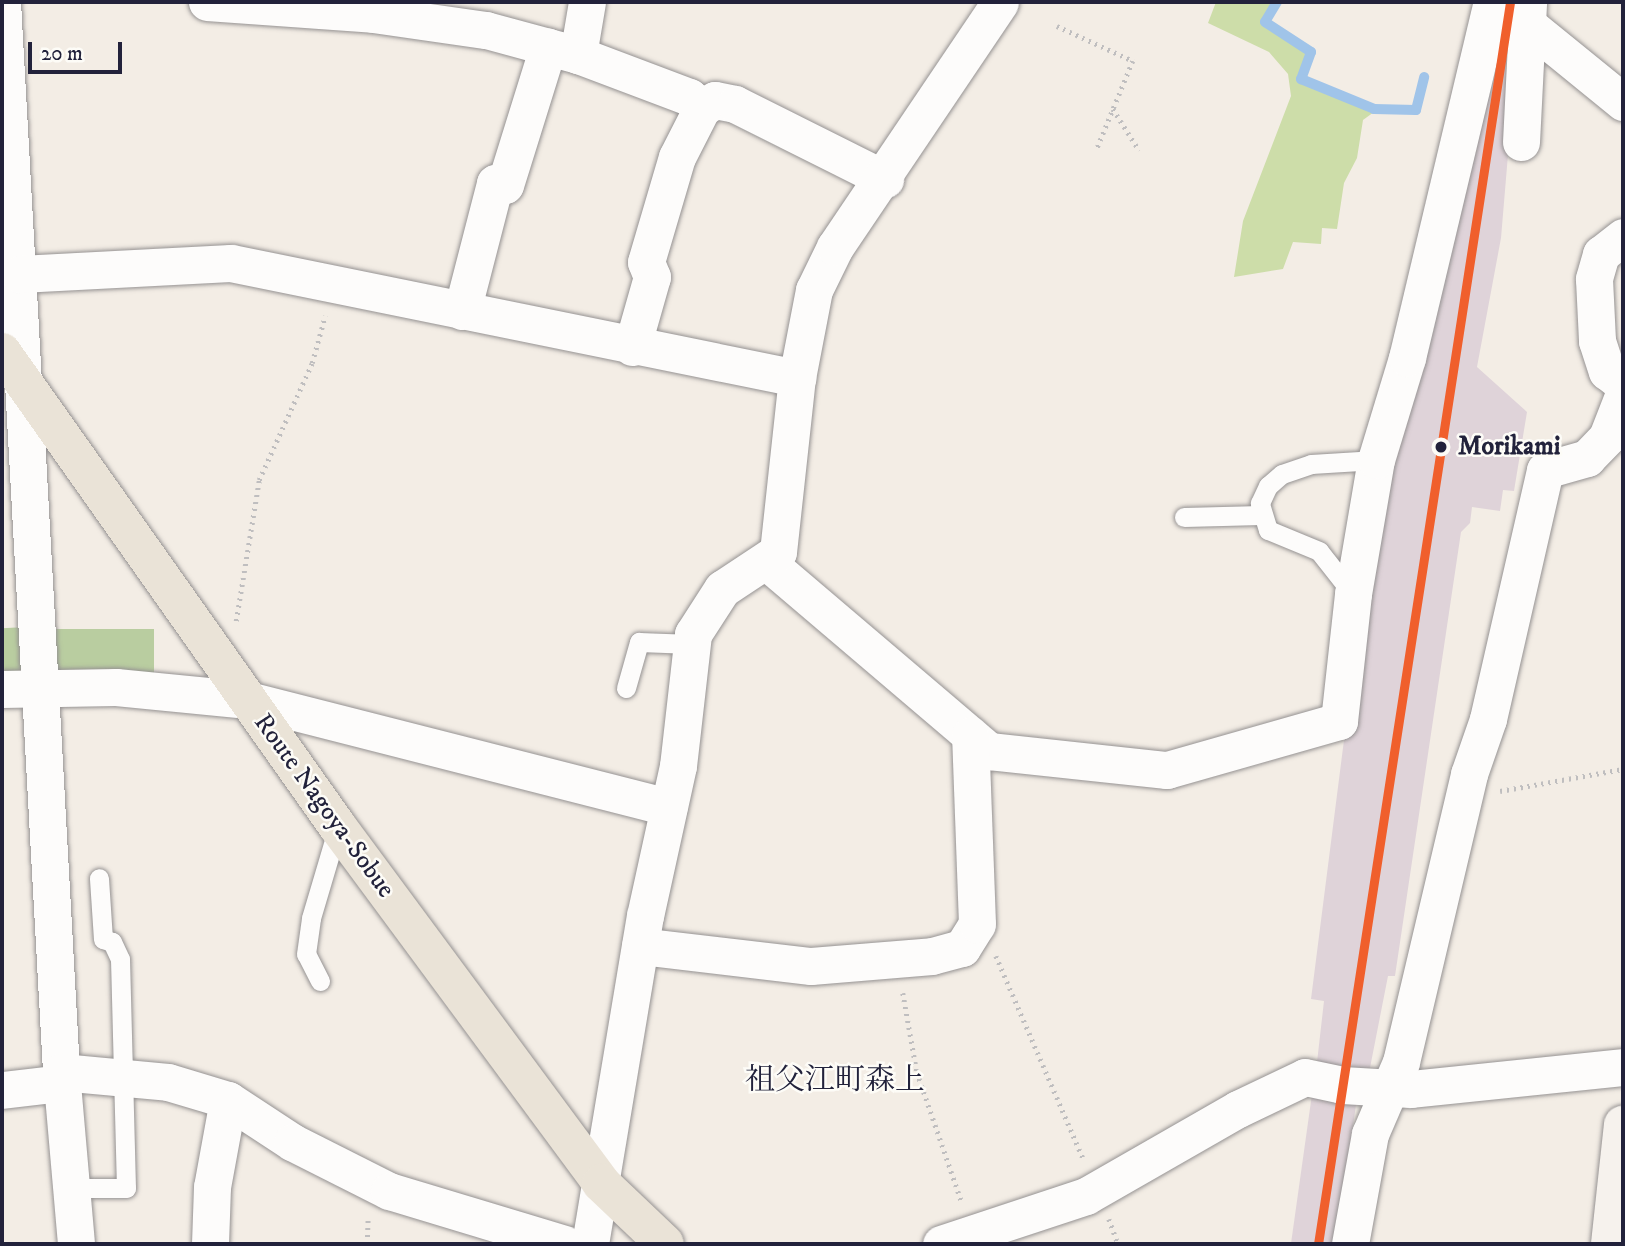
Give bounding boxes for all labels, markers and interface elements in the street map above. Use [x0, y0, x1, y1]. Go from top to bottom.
scale bar [32, 28, 126, 72]
text: 20 m [41, 41, 83, 67]
place label: Morikami [1458, 431, 1560, 463]
marker: Morikami [1430, 436, 1452, 458]
street label: Route Nagoya-Sobue [247, 708, 401, 904]
district label: 祖父江町森上 [745, 1063, 925, 1099]

